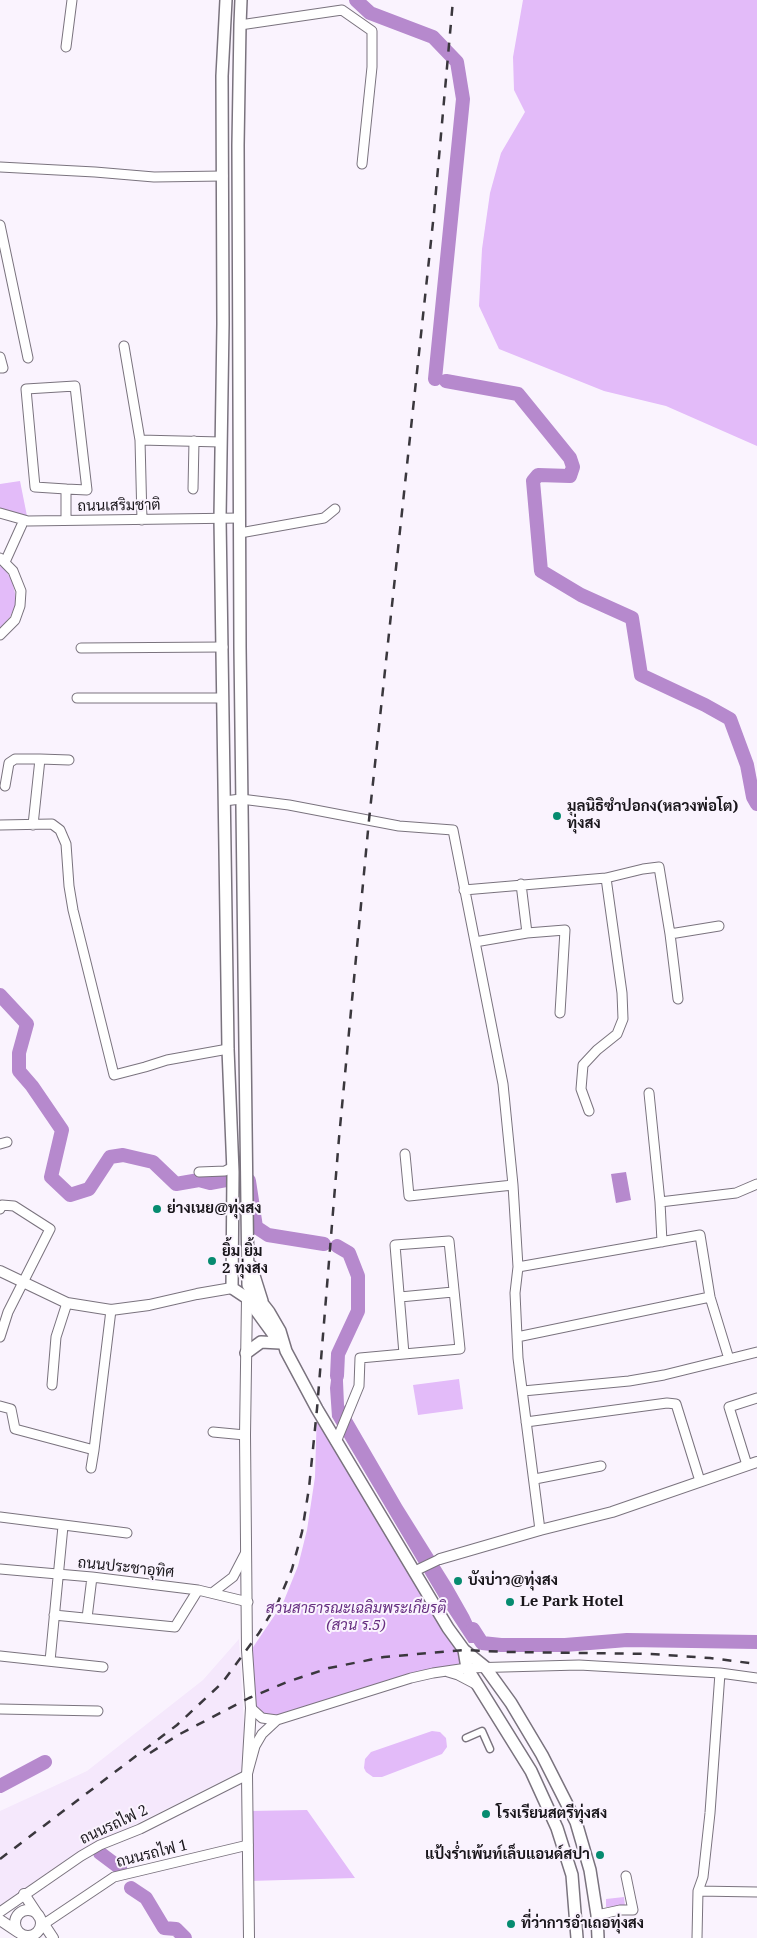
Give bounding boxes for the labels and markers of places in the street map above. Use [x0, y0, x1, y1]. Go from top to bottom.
place label: มูลนิธิซำปอกง(หลวงพ่อโต) ทุ่งสง [567, 798, 738, 833]
marker: มูลนิธิซำปอกง(หลวงพ่อโต) ทุ่งสง [551, 810, 563, 822]
place label: ย่างเนย@ทุ่งสง [167, 1200, 262, 1218]
marker: ย่างเนย@ทุ่งสง [151, 1203, 163, 1215]
place label: ยิ้ม ยิ้ม 2 ทุ่งสง [222, 1243, 268, 1278]
marker: ยิ้ม ยิ้ม 2 ทุ่งสง [206, 1255, 218, 1267]
place label: บังบ่าว@ทุ่งสง [468, 1572, 558, 1590]
marker: บังบ่าว@ทุ่งสง [452, 1575, 464, 1587]
place label: Le Park Hotel [520, 1593, 624, 1611]
marker: Le Park Hotel [504, 1596, 516, 1608]
place label: โรงเรียนสตรีทุ่งสง [496, 1805, 607, 1823]
marker: โรงเรียนสตรีทุ่งสง [480, 1808, 492, 1820]
place label: แป้งร่ำเพ้นท์เล็บแอนด์สปา [425, 1846, 590, 1864]
marker: แป้งร่ำเพ้นท์เล็บแอนด์สปา [594, 1849, 606, 1861]
place label: ที่ว่าการอำเถอทุ่งสง [521, 1915, 644, 1933]
marker: ที่ว่าการอำเถอทุ่งสง [505, 1918, 517, 1930]

